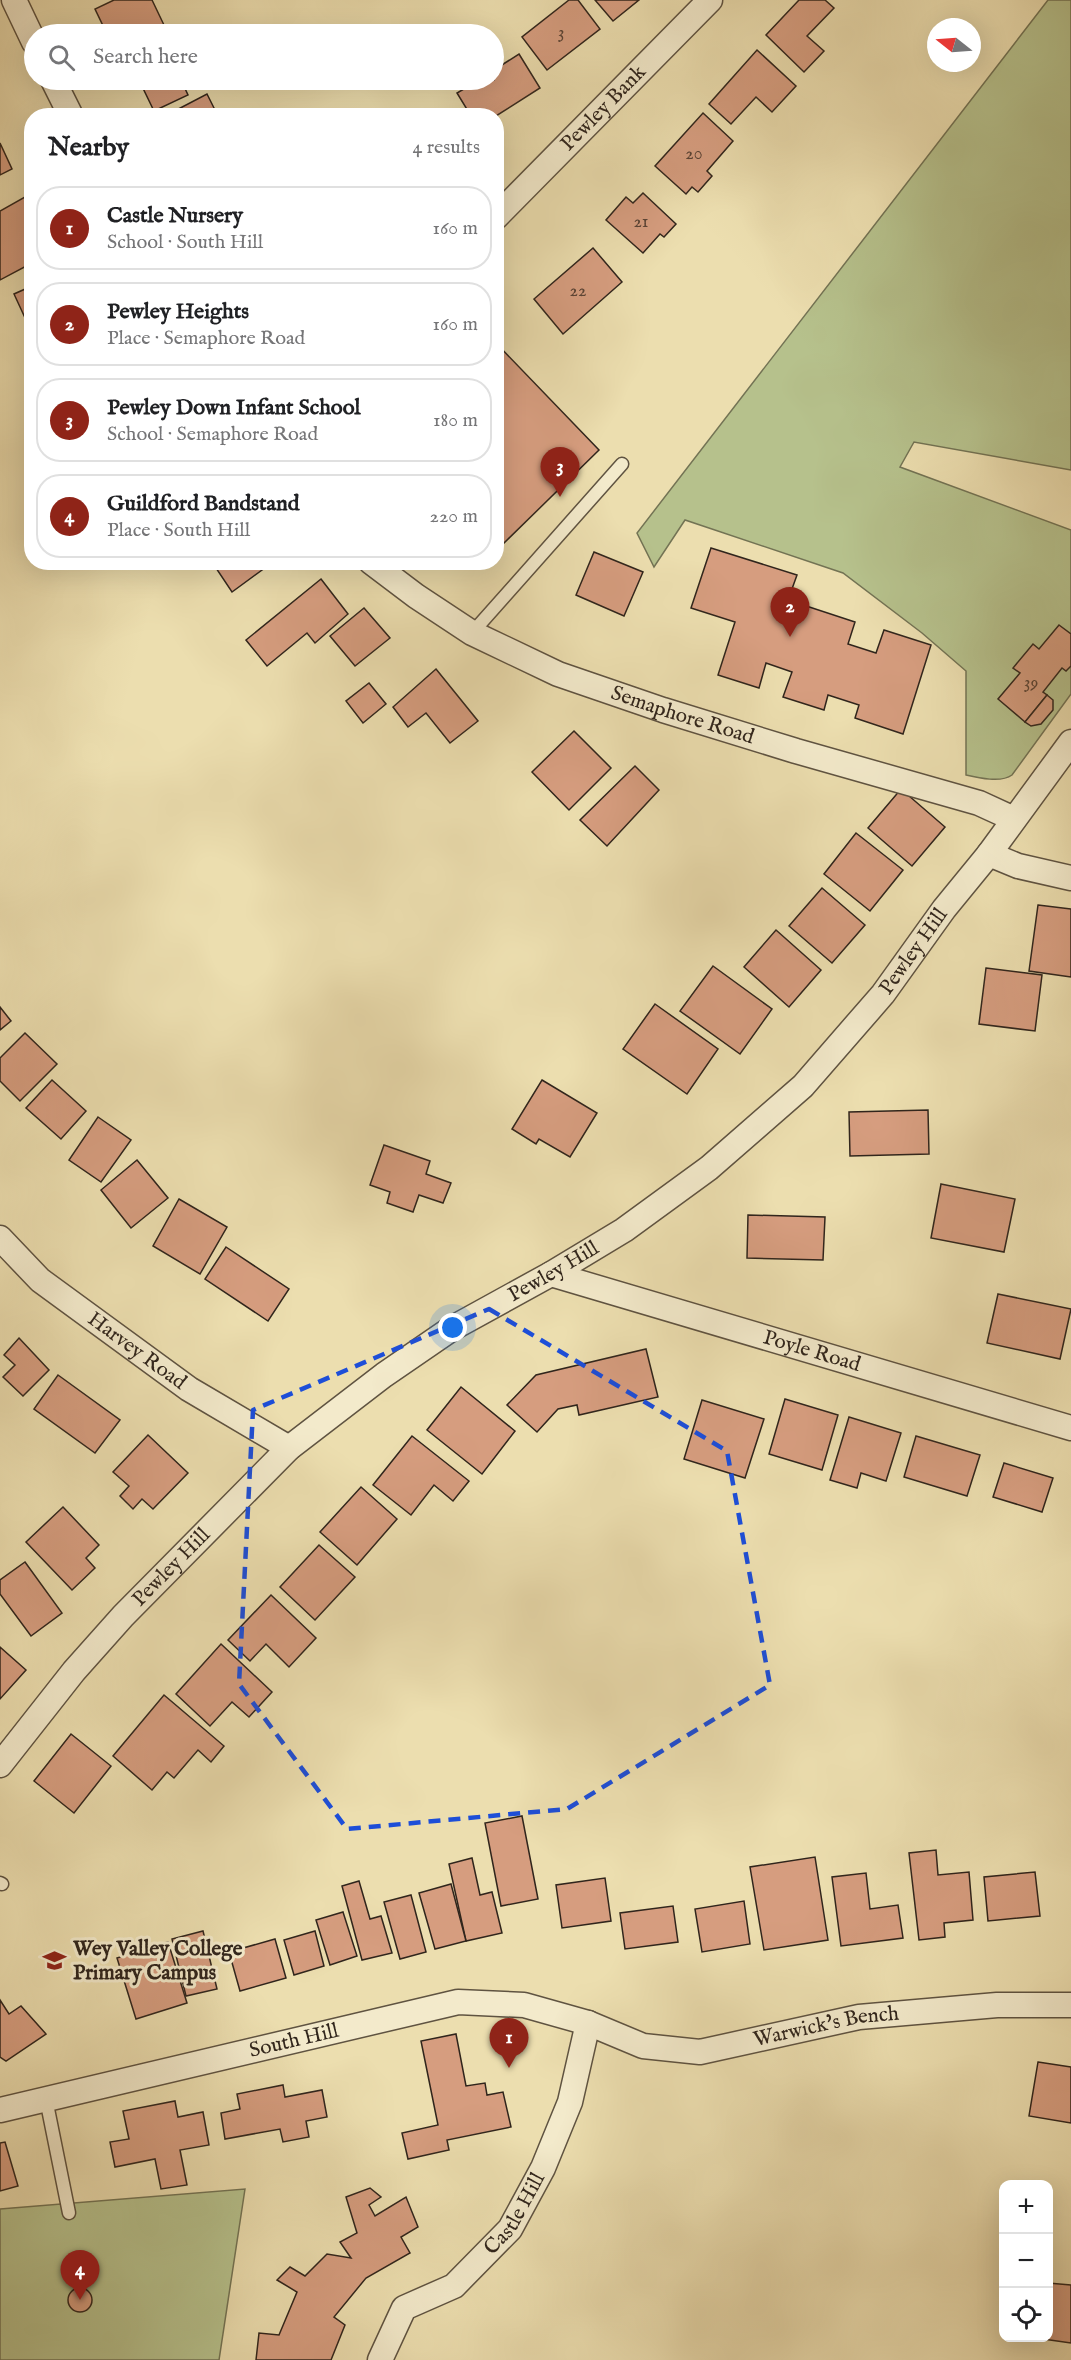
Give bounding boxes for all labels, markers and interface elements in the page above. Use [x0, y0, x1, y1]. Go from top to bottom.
north arrow [927, 18, 981, 72]
house number: 3 [558, 22, 564, 45]
search box [24, 24, 504, 90]
icon: search [45, 41, 78, 74]
text: Search here [93, 43, 198, 71]
street label: Pewley Bank [555, 59, 653, 157]
text: Nearby [48, 131, 129, 164]
text: 4 results [413, 135, 480, 160]
house number: 20 [685, 143, 703, 166]
text: Castle Nursery [107, 202, 243, 230]
house number: 21 [633, 211, 649, 234]
text: 1 [66, 216, 73, 241]
text: 160 m [432, 216, 478, 241]
text: School · South Hill [107, 230, 263, 255]
house number: 22 [570, 280, 586, 303]
text: Pewley Heights [107, 298, 249, 326]
text: 2 [65, 312, 74, 337]
text: 160 m [432, 312, 478, 337]
text: Place · Semaphore Road [107, 326, 305, 351]
text: Pewley Down Infant School [107, 394, 360, 422]
text: 3 [66, 408, 73, 433]
text: 180 m [433, 408, 478, 433]
text: School · Semaphore Road [107, 422, 318, 447]
pin: 3 [540, 448, 580, 497]
text: Guildford Bandstand [107, 490, 299, 518]
text: 4 [65, 504, 74, 529]
text: 220 m [430, 504, 478, 529]
text: Place · South Hill [107, 518, 250, 543]
pin: 2 [770, 588, 810, 637]
house number: 39 [1024, 672, 1038, 695]
street label: Semaphore Road [607, 680, 758, 751]
street label: Pewley Hill [873, 903, 954, 1000]
street label: Pewley Hill [503, 1235, 604, 1308]
street label: Harvey Road [82, 1306, 192, 1397]
your location [438, 1313, 467, 1342]
street label: Poyle Road [760, 1324, 865, 1379]
street label: Pewley Hill [126, 1522, 216, 1612]
place label: Wey Valley College Primary Campus [72, 1936, 243, 1987]
school or university icon: Wey Valley College Primary Campus [42, 1948, 68, 1974]
street label: Warwick's Bench [751, 2000, 900, 2053]
street label: South Hill [246, 2017, 342, 2064]
pin: 1 [490, 2018, 528, 2068]
street label: Castle Hill [478, 2168, 552, 2261]
map controls [999, 2180, 1053, 2342]
button: + [999, 2180, 1053, 2234]
button: − [999, 2234, 1053, 2288]
pin: 4 [60, 2250, 100, 2300]
button: locate [999, 2288, 1053, 2342]

